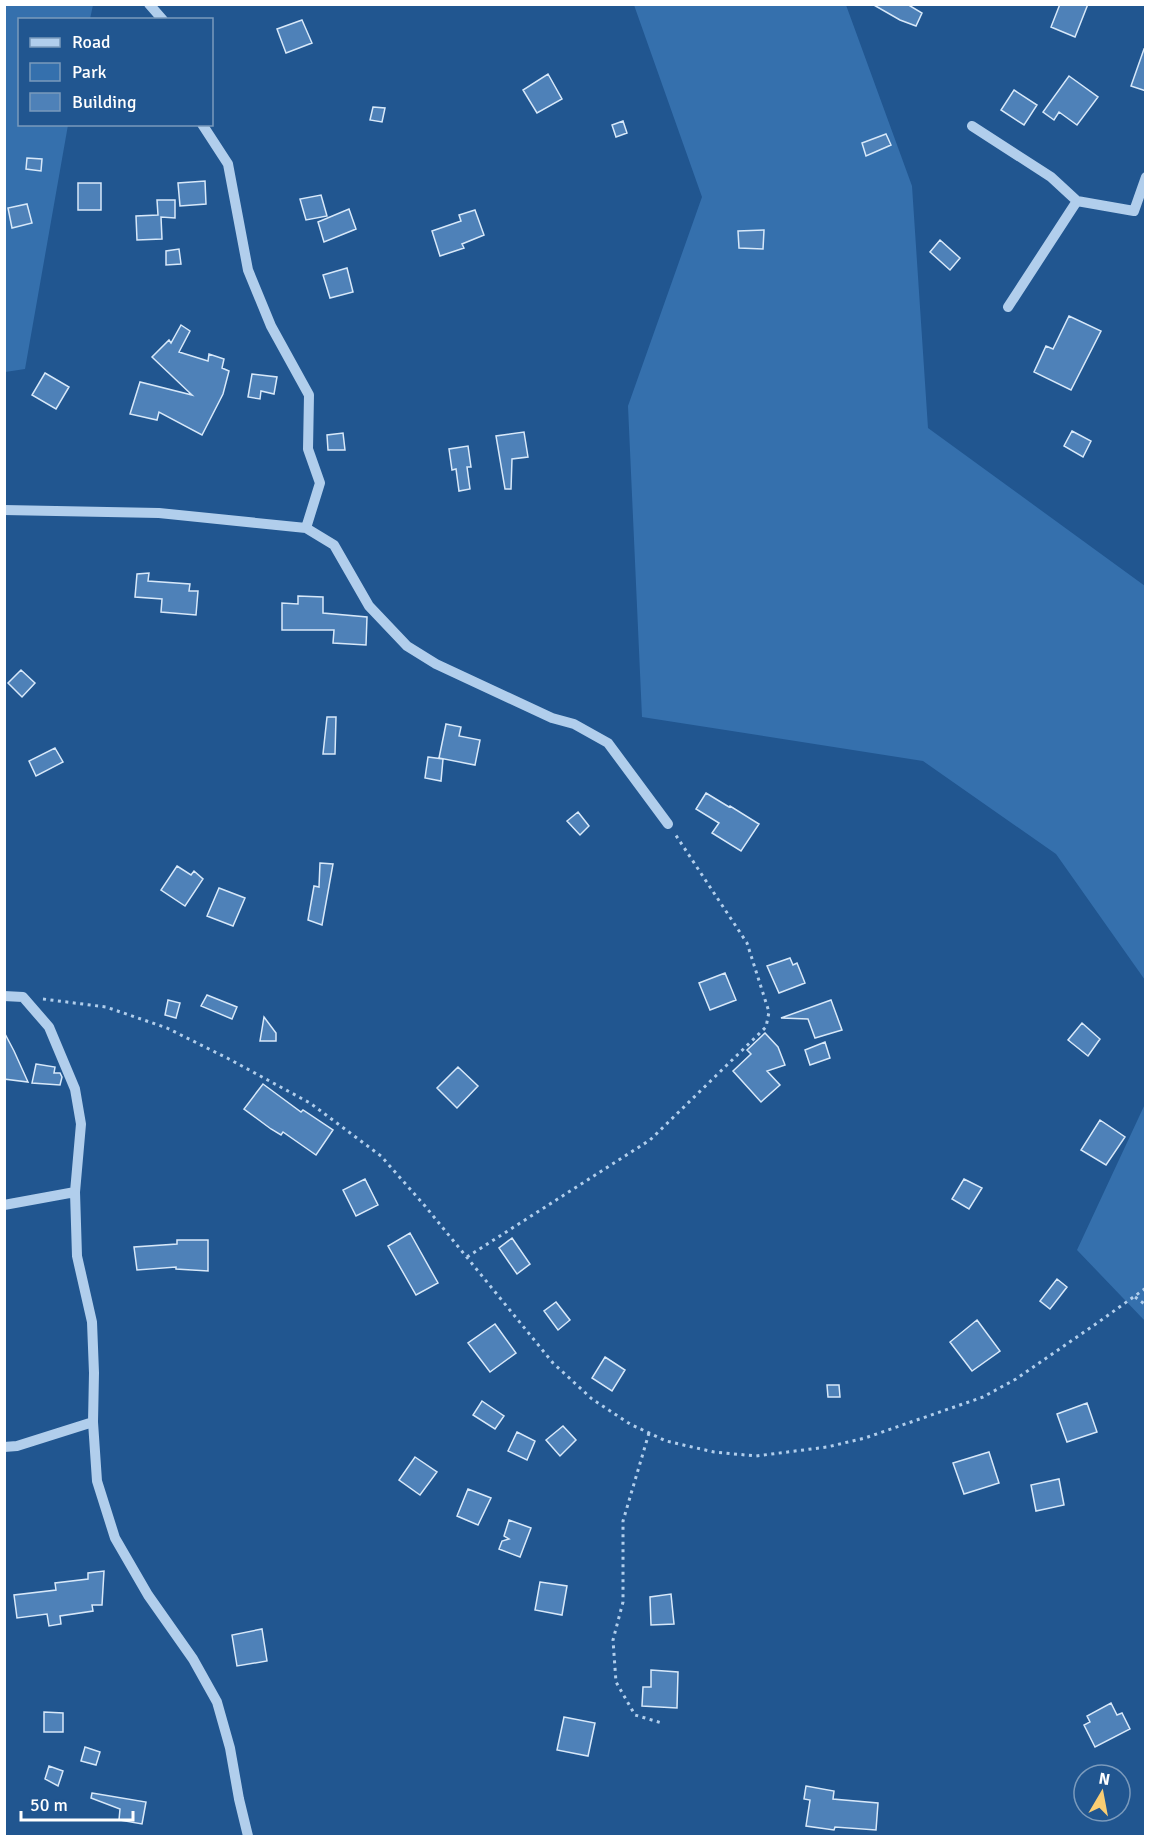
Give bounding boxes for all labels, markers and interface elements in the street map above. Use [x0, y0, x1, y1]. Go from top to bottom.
legend [18, 18, 213, 126]
text: Road [72, 31, 111, 53]
text: Park [72, 61, 107, 83]
text: Building [72, 91, 136, 113]
north arrow [1072, 1763, 1132, 1823]
text: N [1097, 1768, 1112, 1790]
scale bar [21, 1784, 134, 1822]
text: 50 m [30, 1794, 68, 1816]

